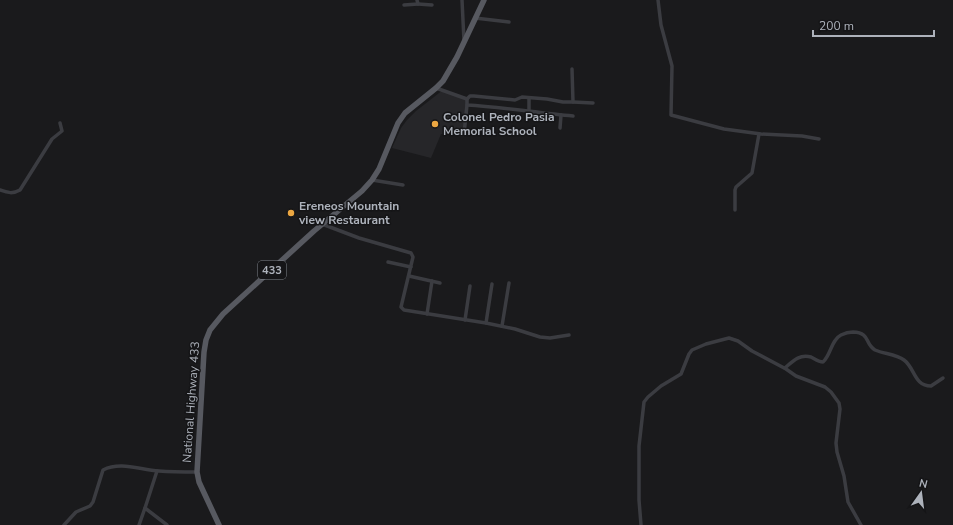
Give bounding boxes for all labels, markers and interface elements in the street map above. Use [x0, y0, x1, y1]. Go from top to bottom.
scale bar [813, 12, 934, 38]
text: 200 m [819, 18, 854, 34]
place label: Colonel Pedro Pasia Memorial School [443, 109, 555, 139]
marker: Colonel Pedro Pasia Memorial School [430, 119, 440, 129]
place label: Ereneos Mountain view Restaurant [298, 198, 399, 228]
marker: Ereneos Mountain view Restaurant [286, 208, 296, 218]
road number: 433 [258, 261, 286, 279]
street label: National Highway 433 [179, 341, 203, 463]
north arrow [901, 473, 941, 513]
text: N [917, 476, 929, 492]

